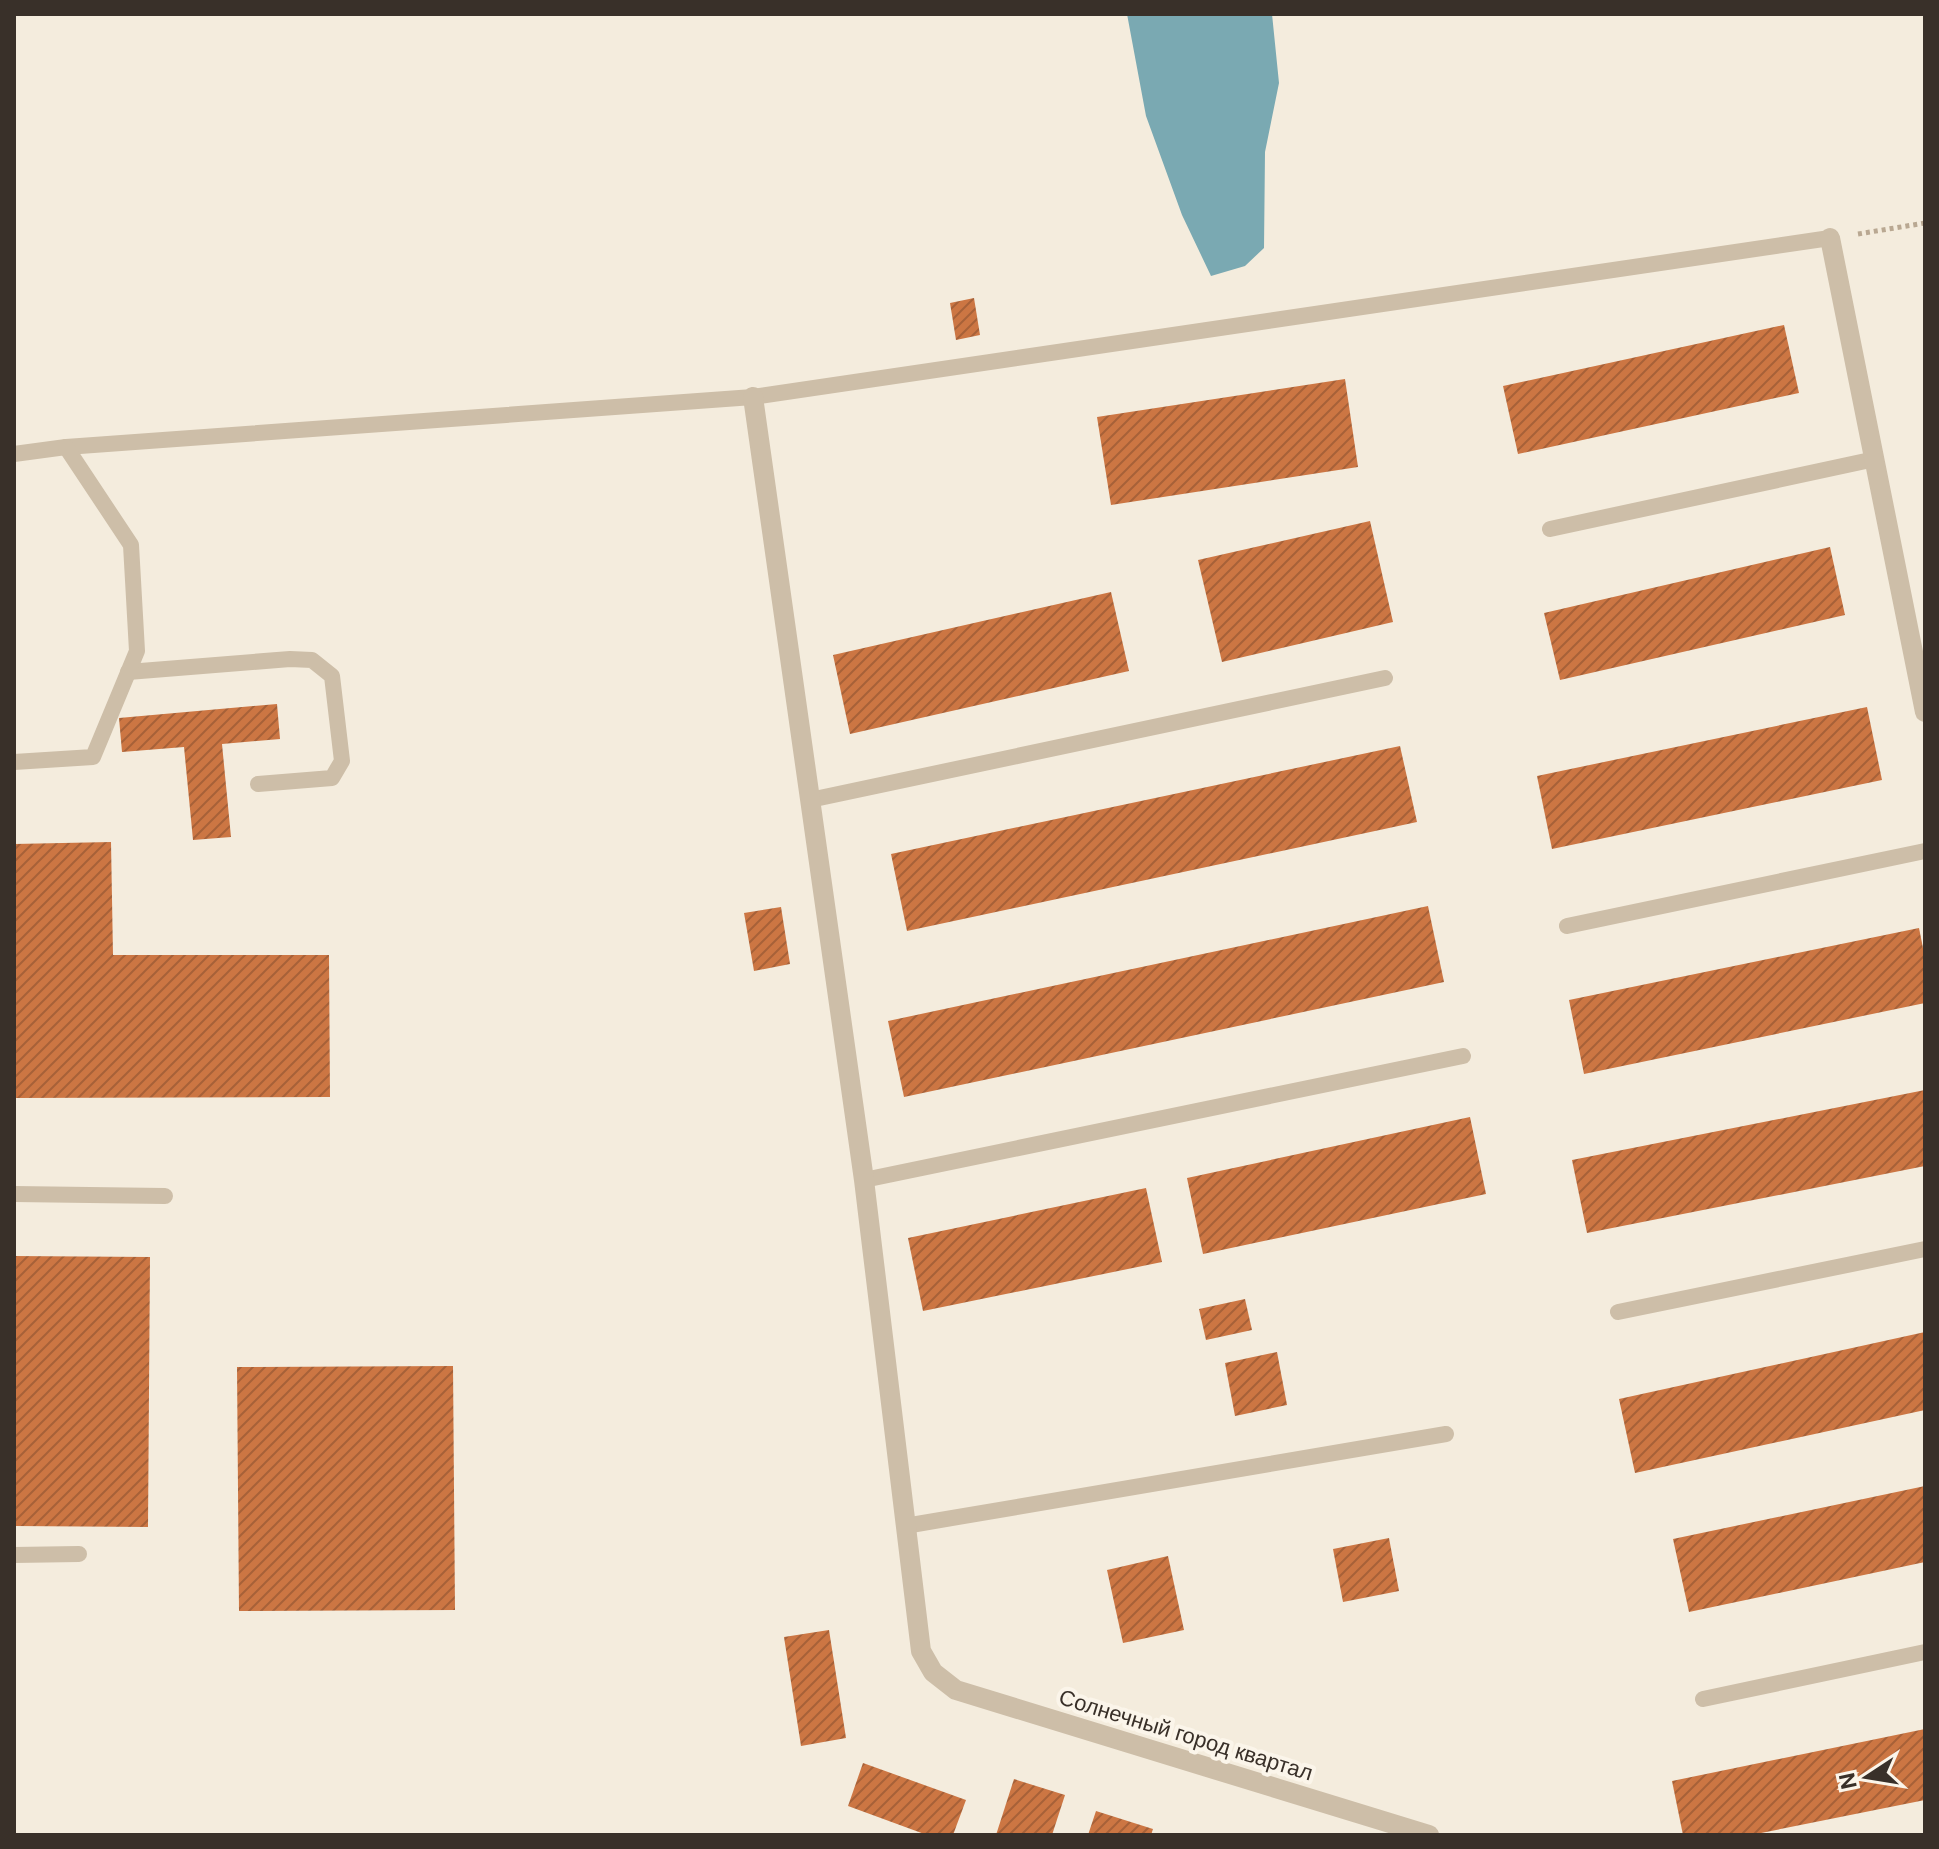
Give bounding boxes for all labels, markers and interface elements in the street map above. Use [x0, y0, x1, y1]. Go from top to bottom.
street label: Солнечный город квартал [1055, 1683, 1317, 1787]
north arrow [1827, 1737, 1907, 1817]
text: N [1832, 1770, 1864, 1792]

